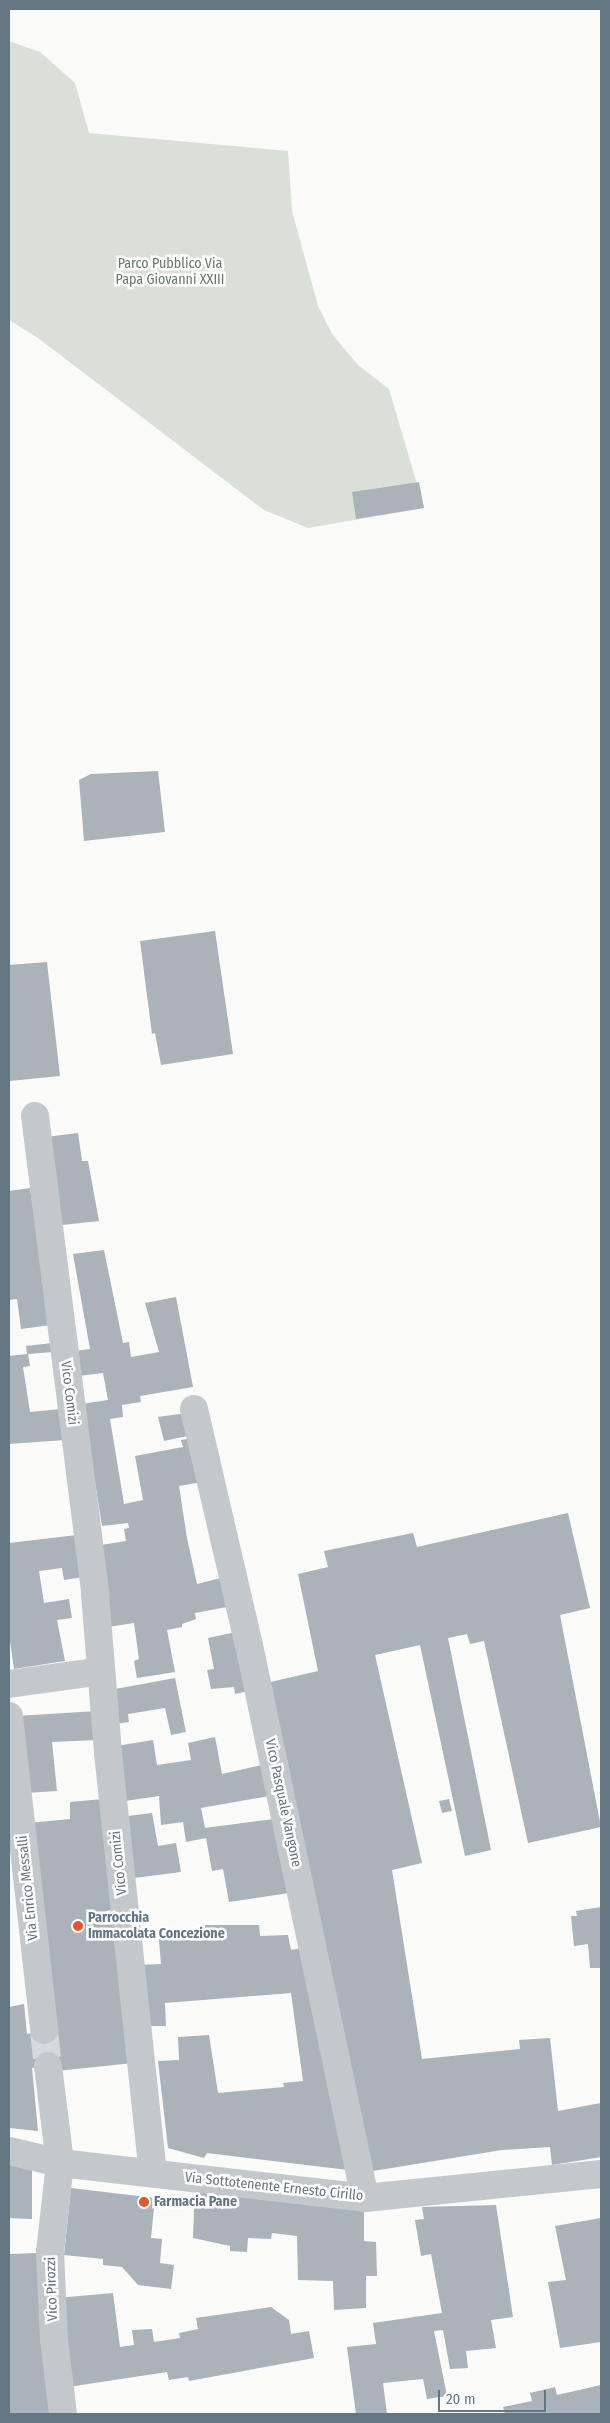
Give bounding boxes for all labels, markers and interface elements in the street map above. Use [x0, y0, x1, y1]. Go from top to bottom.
park label: Parco Pubblico Via Papa Giovanni XXIII [116, 256, 224, 288]
street label: Vico Comizi [57, 1360, 81, 1426]
street label: Vico Pasquale Vangone [261, 1737, 305, 1869]
street label: Vico Comizi [107, 1830, 131, 1896]
street label: Via Enrico Messalli [14, 1835, 42, 1941]
place label: Parrocchia Immacolata Concezione [88, 1910, 225, 1942]
marker: Parrocchia Immacolata Concezione [72, 1920, 84, 1932]
street label: Via Sottotenente Ernesto Cirillo [184, 2169, 364, 2205]
place label: Farmacia Pane [154, 2194, 237, 2210]
marker: Farmacia Pane [138, 2196, 150, 2208]
street label: Vico Pirozzi [42, 2257, 62, 2321]
scale bar [440, 2380, 548, 2412]
text: 20 m [446, 2390, 476, 2408]

